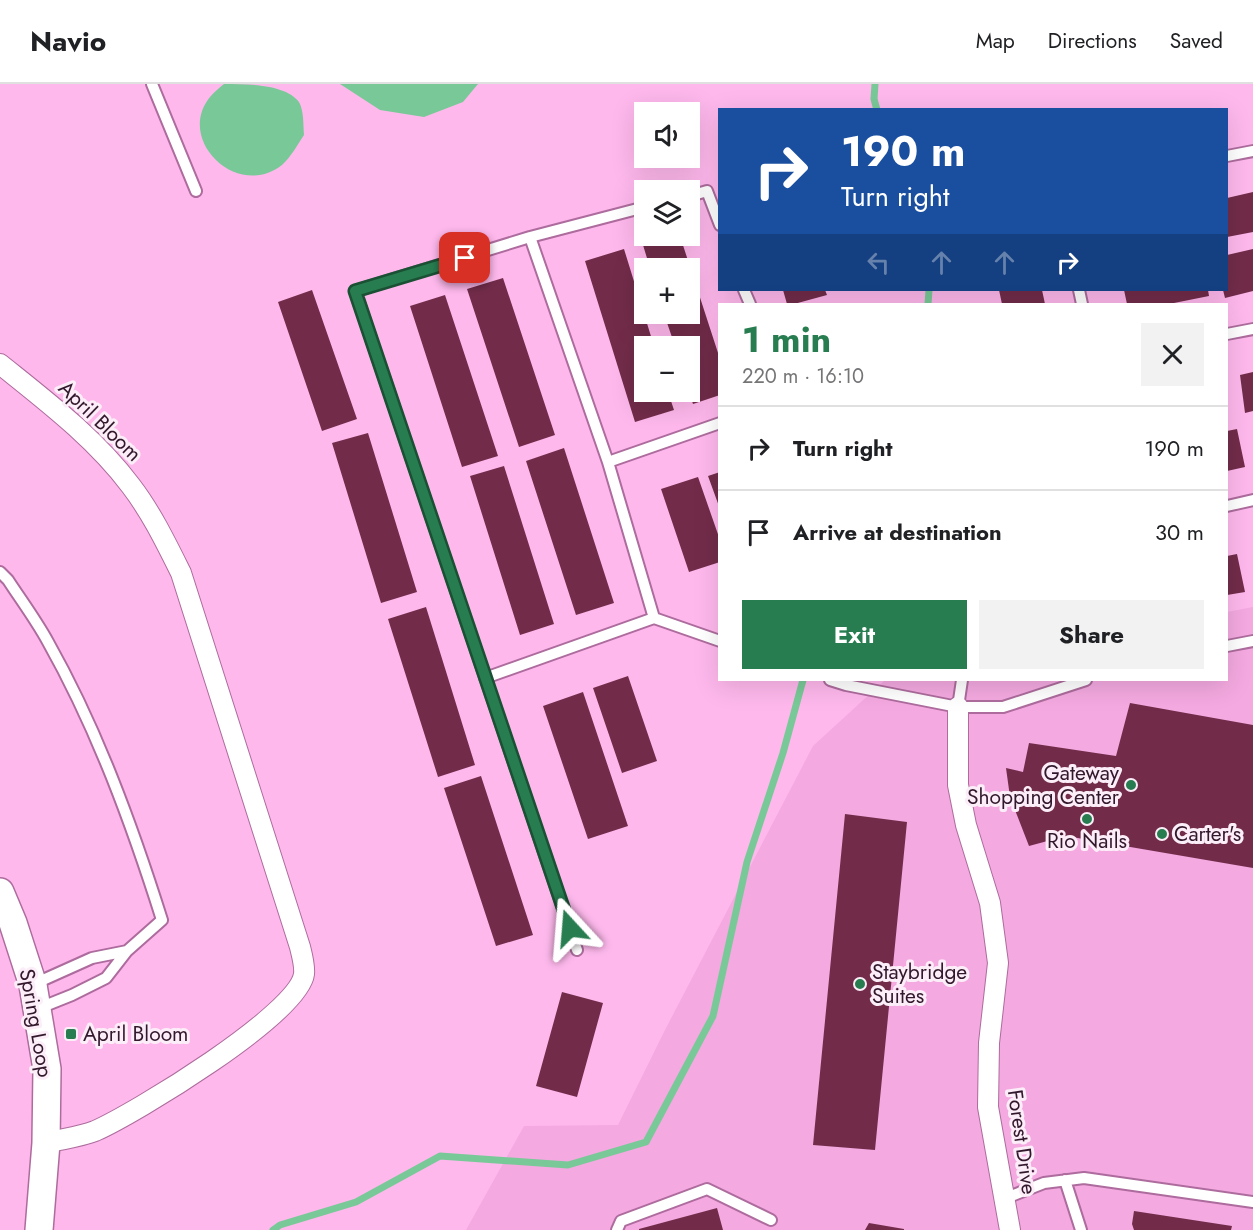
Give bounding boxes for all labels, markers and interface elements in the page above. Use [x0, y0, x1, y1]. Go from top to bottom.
text: Navio [30, 21, 106, 62]
text: Map [976, 26, 1015, 56]
text: Directions [1048, 26, 1137, 56]
text: Saved [1170, 26, 1223, 56]
map controls [634, 102, 700, 402]
button: sound [634, 102, 700, 168]
text: 190 m [841, 121, 965, 182]
icon: right [742, 132, 820, 210]
text: Turn right [841, 177, 949, 216]
button: layers [634, 180, 700, 246]
pin [439, 232, 490, 283]
icon: arrive [448, 241, 481, 274]
icon: left [862, 246, 895, 279]
icon: ahead [925, 246, 958, 279]
icon: ahead [988, 246, 1021, 279]
icon: right [1051, 246, 1084, 279]
button: + [634, 258, 700, 324]
text: 1 min [742, 313, 831, 365]
button: close [1141, 323, 1204, 386]
button: − [634, 336, 700, 402]
text: 220 m · 16:10 [742, 362, 864, 391]
street label: April Bloom [52, 374, 148, 468]
icon: right [742, 432, 775, 465]
text: Turn right [793, 432, 893, 464]
text: 190 m [1144, 432, 1204, 464]
icon: arrive [742, 516, 775, 549]
text: Arrive at destination [793, 516, 1002, 548]
text: 30 m [1155, 516, 1204, 548]
button: Exit [742, 600, 967, 669]
button: Share [979, 600, 1204, 669]
place label: Gateway Shopping Center [967, 758, 1120, 812]
marker: Gateway Shopping Center [1124, 778, 1138, 792]
marker: Rio Nails [1080, 812, 1094, 826]
place label: Carter's [1174, 819, 1241, 849]
place label: Rio Nails [1047, 826, 1127, 856]
marker: Carter's [1155, 827, 1169, 841]
position arrow [538, 896, 602, 960]
place label: Staybridge Suites [872, 957, 967, 1011]
street label: Spring Loop [12, 966, 60, 1080]
marker: Staybridge Suites [853, 977, 867, 991]
place label: April Bloom [83, 1019, 188, 1049]
marker: April Bloom [64, 1027, 78, 1041]
street label: Forest Drive [1000, 1088, 1044, 1197]

